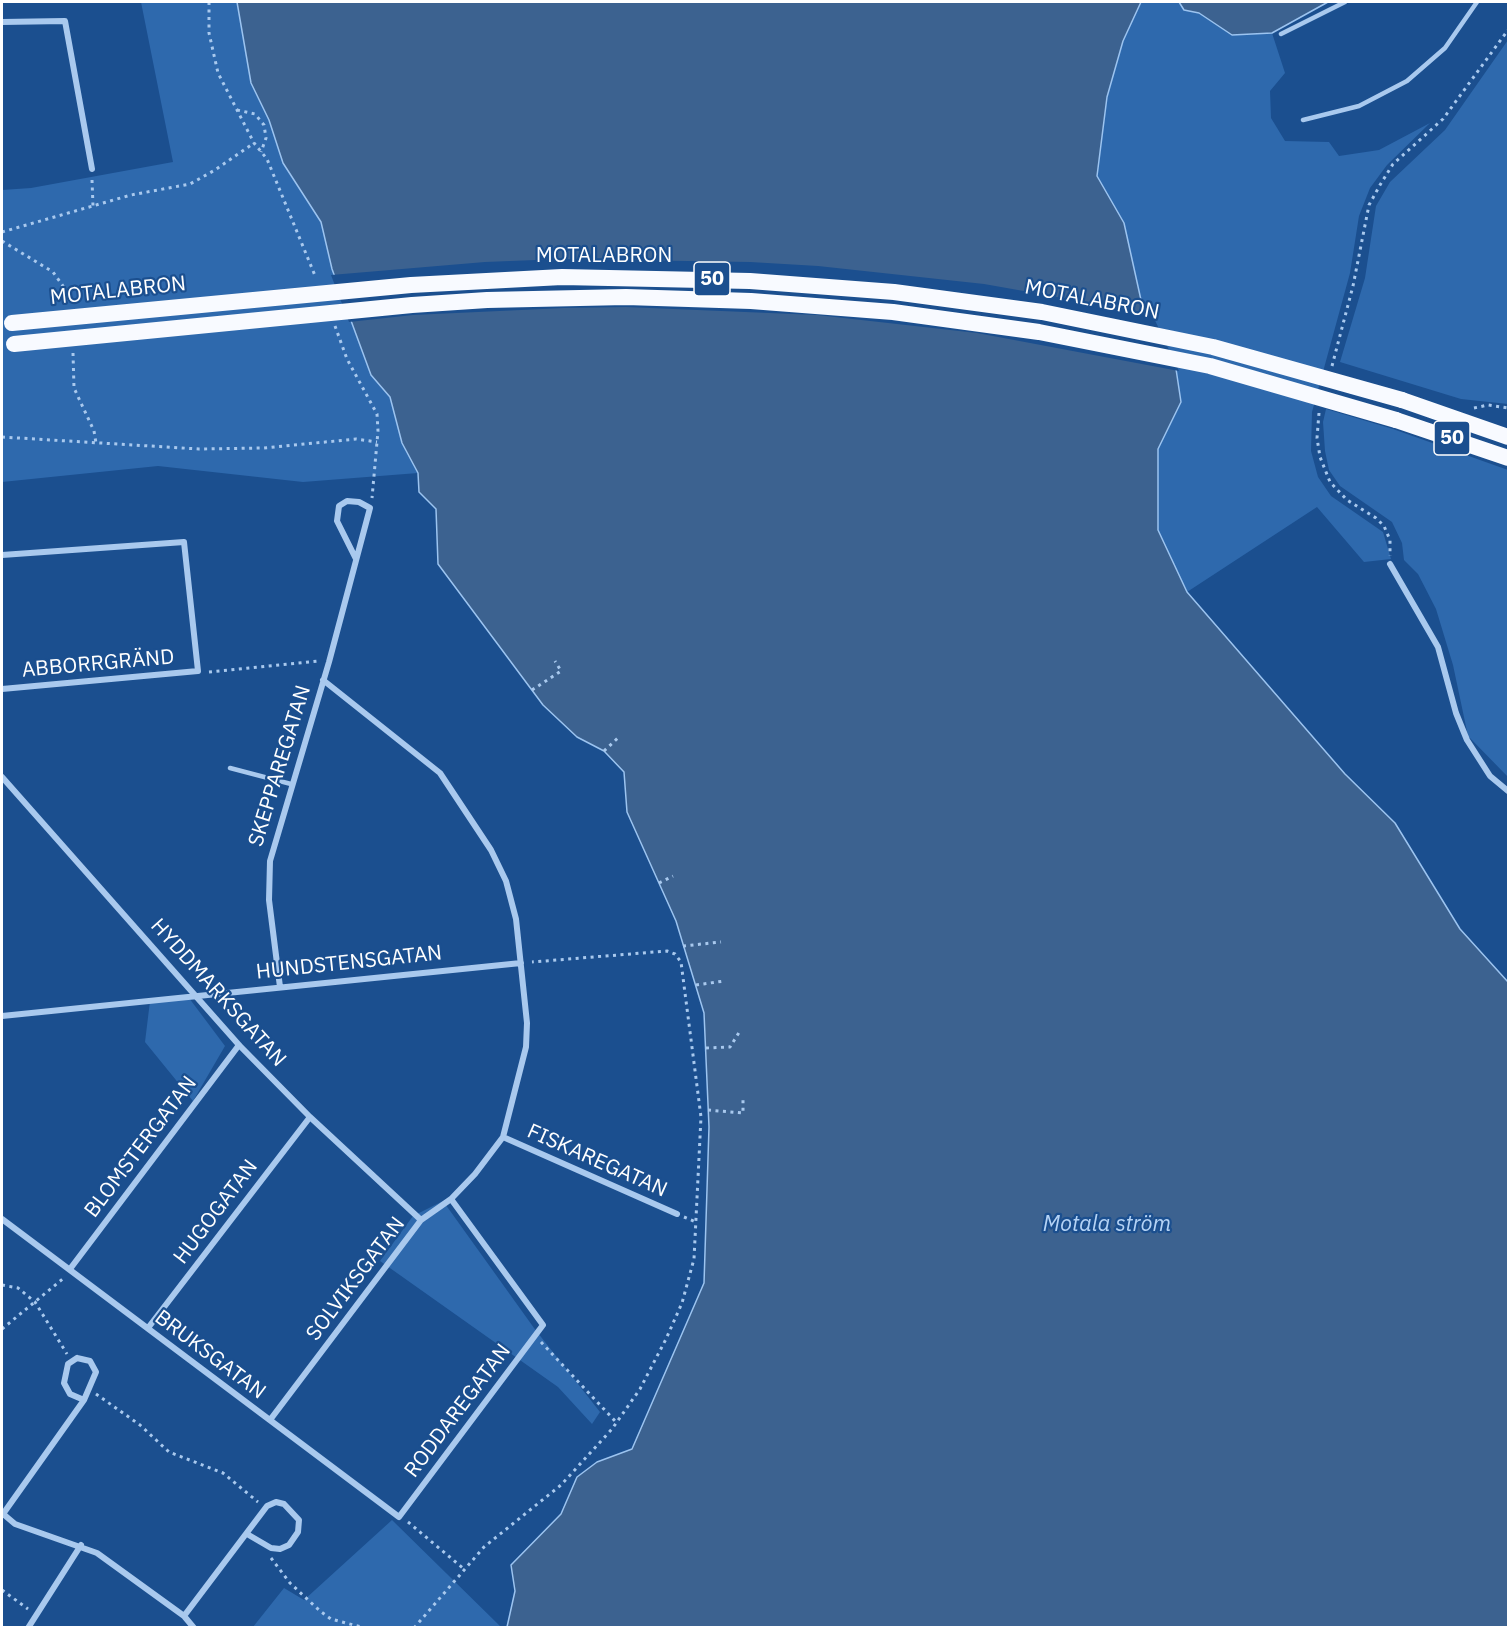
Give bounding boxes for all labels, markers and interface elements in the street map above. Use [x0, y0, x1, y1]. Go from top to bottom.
street label: MOTALABRON [536, 243, 672, 269]
road number: 50 [694, 262, 730, 296]
street label: MOTALABRON [49, 271, 187, 311]
street label: MOTALABRON [1023, 275, 1161, 325]
road number: 50 [1434, 421, 1470, 455]
street label: ABBORRGRÄND [21, 645, 175, 683]
street label: SKEPPAREGATAN [244, 682, 316, 850]
street label: HYDDMARKSGATAN [145, 914, 291, 1072]
street label: HUNDSTENSGATAN [255, 941, 443, 985]
street label: BLOMSTERGATAN [80, 1071, 202, 1223]
street label: FISKAREGATAN [523, 1119, 671, 1203]
street label: HUGOGATAN [169, 1155, 263, 1269]
street label: SOLVIKSGATAN [301, 1212, 411, 1346]
water label: Motala ström [1043, 1212, 1171, 1238]
street label: BRUKSGATAN [150, 1305, 270, 1405]
street label: RODDAREGATAN [400, 1339, 516, 1483]

